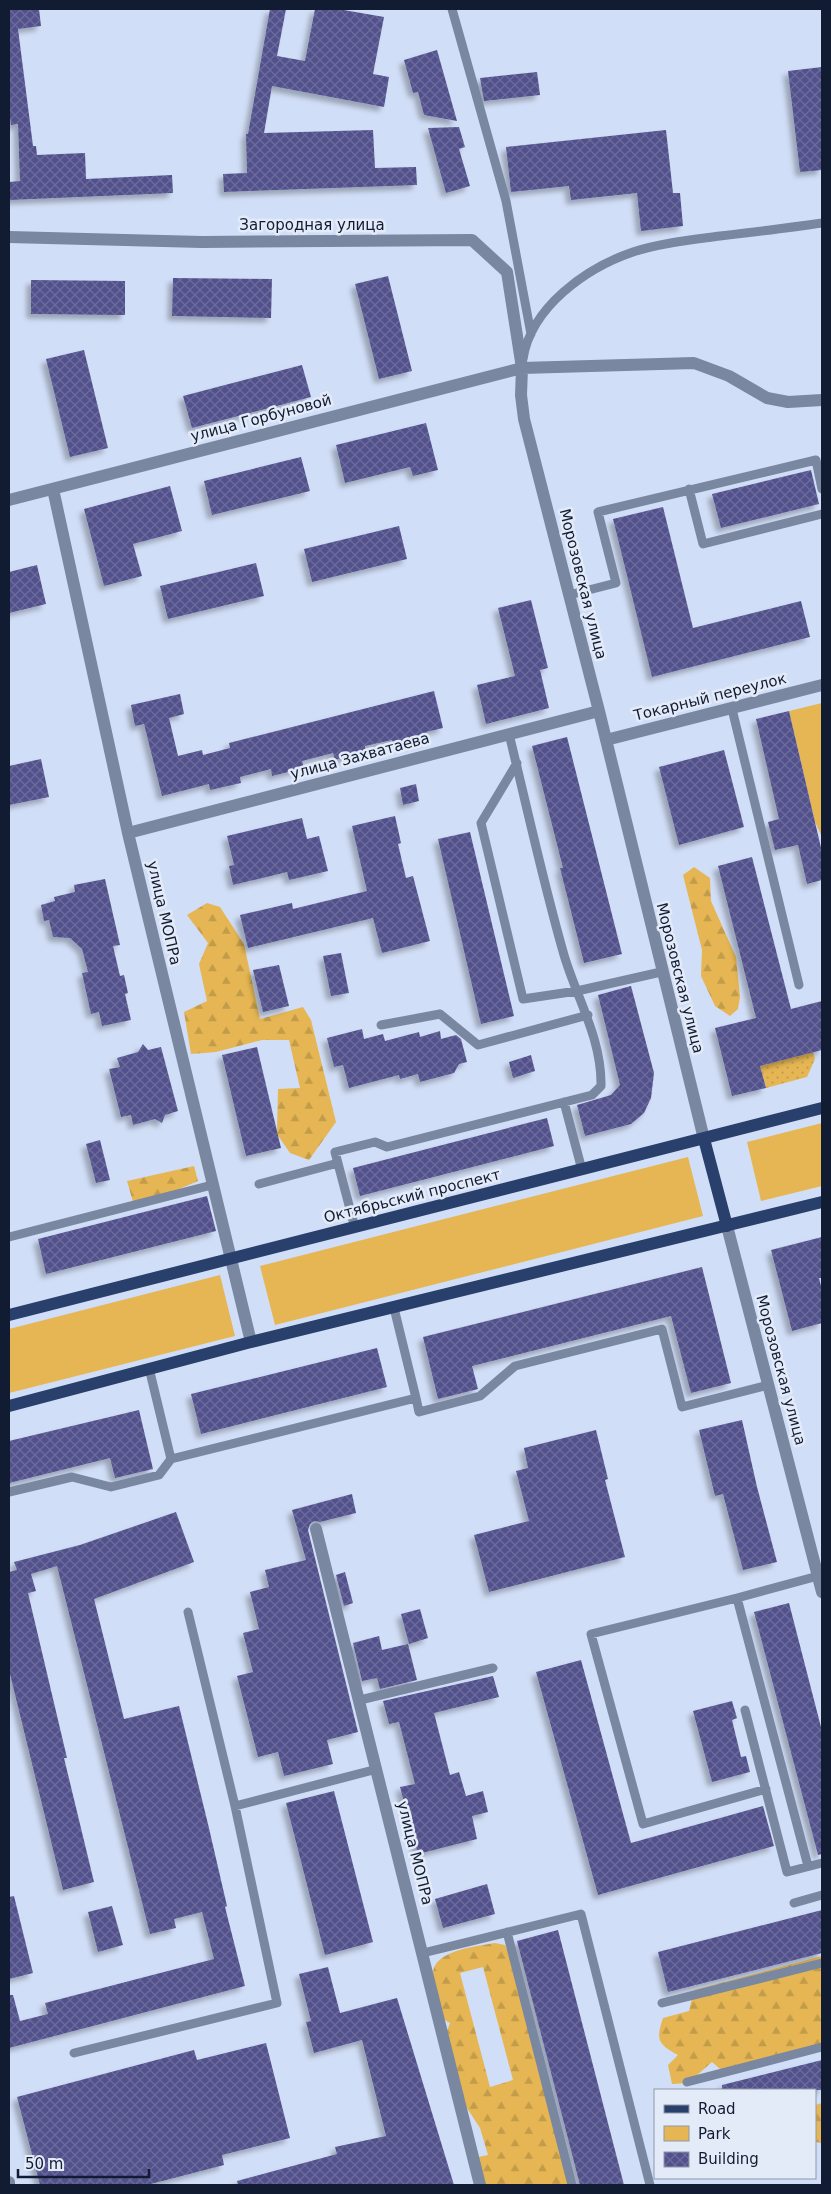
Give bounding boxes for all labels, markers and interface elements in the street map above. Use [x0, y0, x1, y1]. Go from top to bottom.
street label: Загородная улица [239, 216, 385, 234]
street label: улица Горбуновой [189, 391, 333, 445]
street label: Морозовская улица [556, 507, 610, 661]
street label: Токарный переулок [631, 669, 788, 725]
street label: улица Захватаева [288, 729, 432, 783]
street label: улица МОПРа [143, 859, 185, 967]
street label: Морозовская улица [653, 901, 707, 1055]
street label: Октябрьский проспект [322, 1165, 502, 1227]
street label: Морозовская улица [752, 1293, 810, 1447]
street label: улица МОПРа [393, 1799, 437, 1907]
legend [654, 2089, 816, 2179]
text: Road [698, 2100, 736, 2118]
text: Park [698, 2125, 731, 2143]
scale bar [18, 2146, 149, 2178]
text: Building [698, 2150, 759, 2168]
text: 50 m [25, 2155, 63, 2173]

